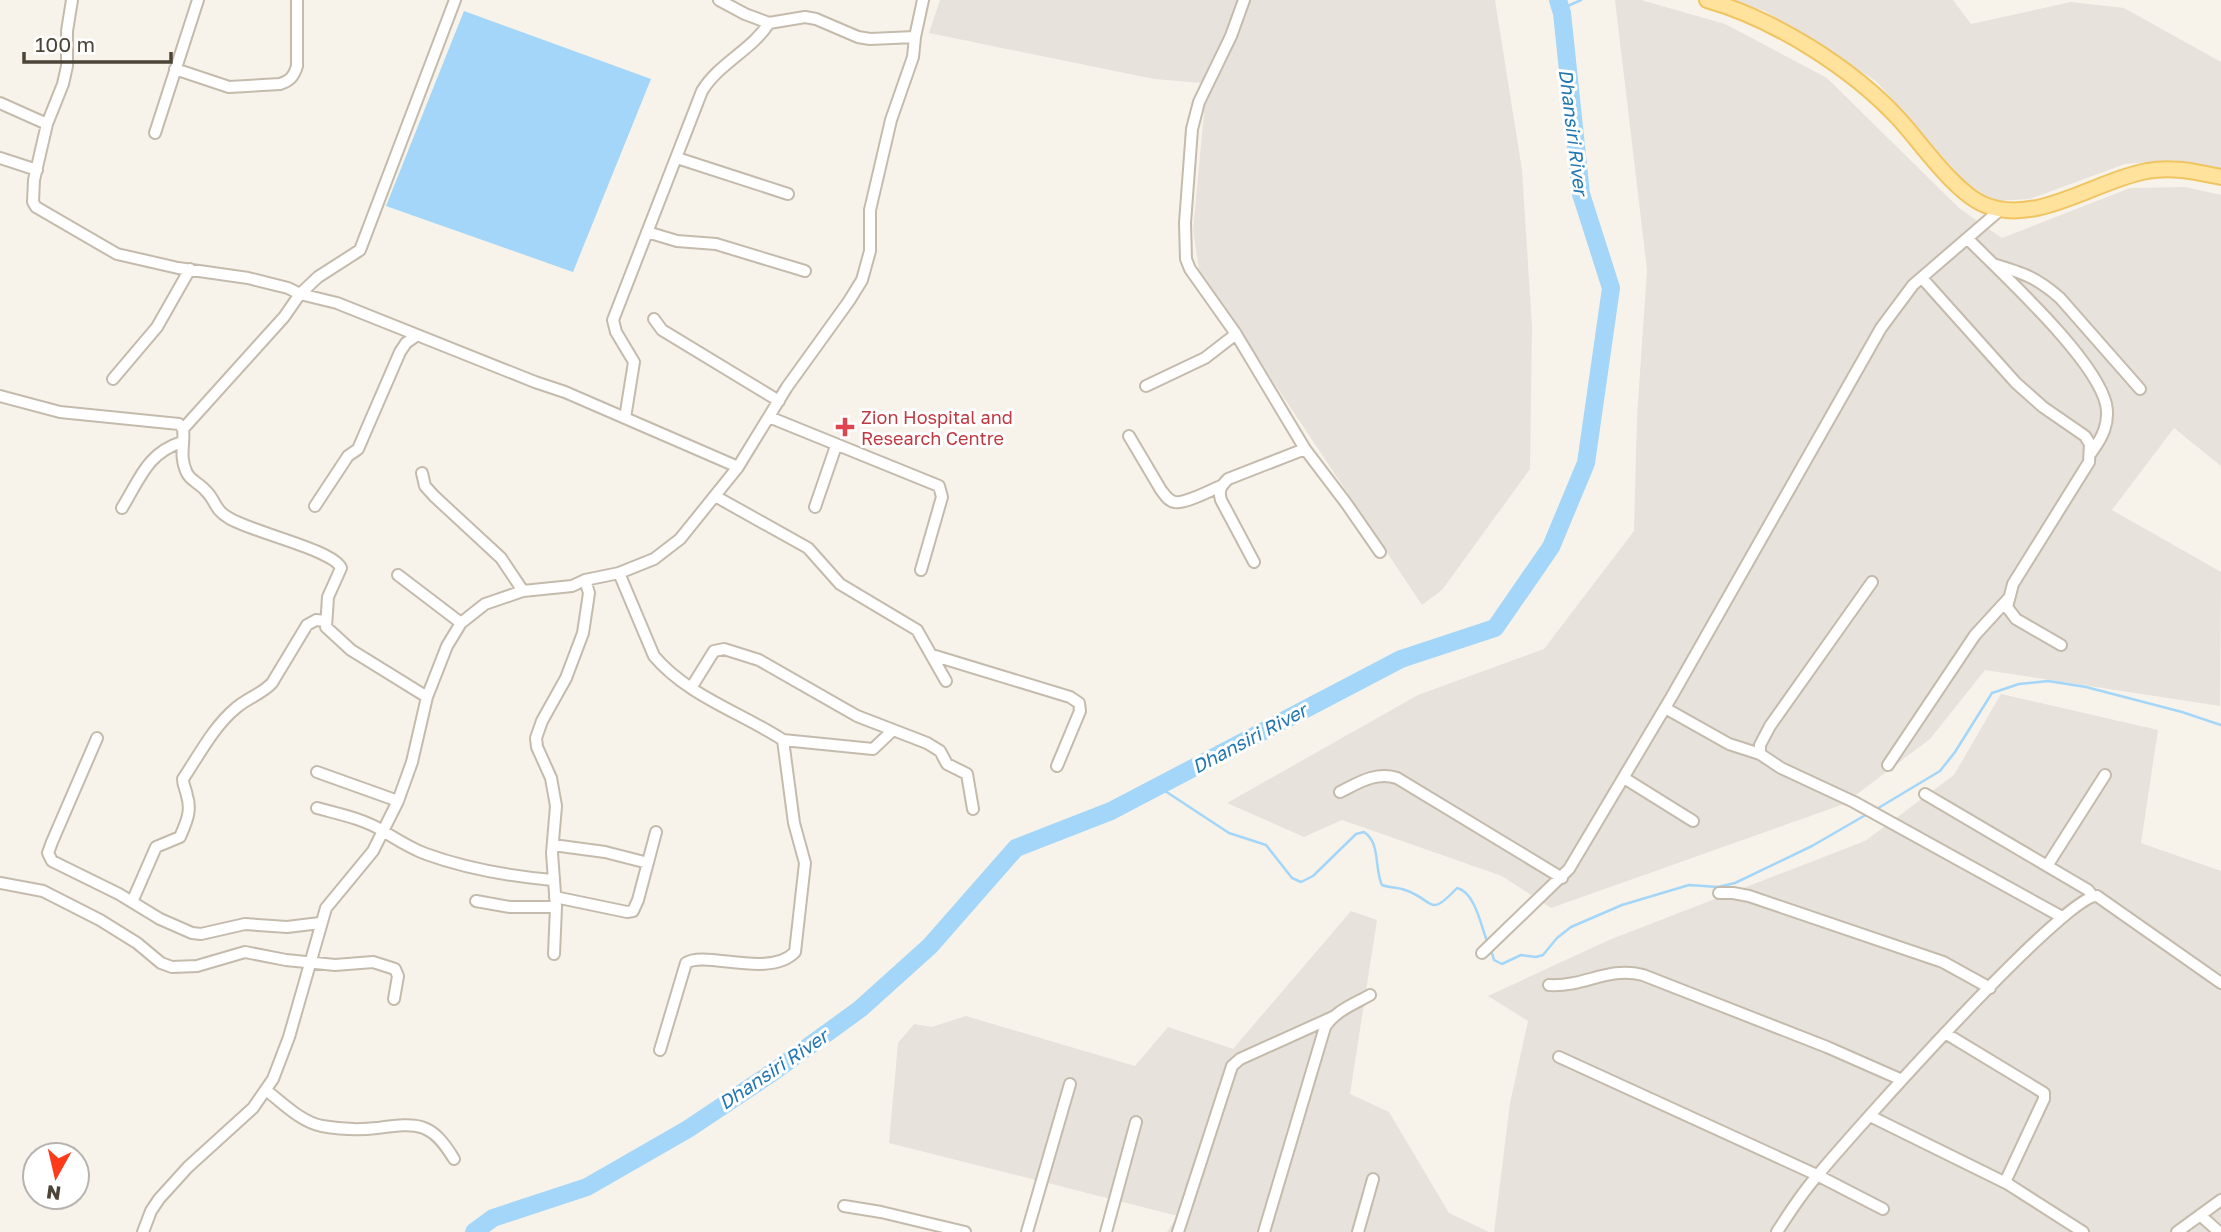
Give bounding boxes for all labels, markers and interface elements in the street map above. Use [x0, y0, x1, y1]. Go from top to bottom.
scale bar [24, 21, 172, 65]
text: 100 m [35, 31, 95, 57]
water label: Dhansiri River [1555, 68, 1593, 199]
place label: Zion Hospital and Research Centre [861, 406, 1013, 449]
marker: Zion Hospital and Research Centre [835, 417, 855, 437]
water label: Dhansiri River [1188, 697, 1313, 778]
water label: Dhansiri River [714, 1023, 834, 1114]
north arrow [21, 1141, 91, 1211]
text: N [45, 1181, 62, 1206]

